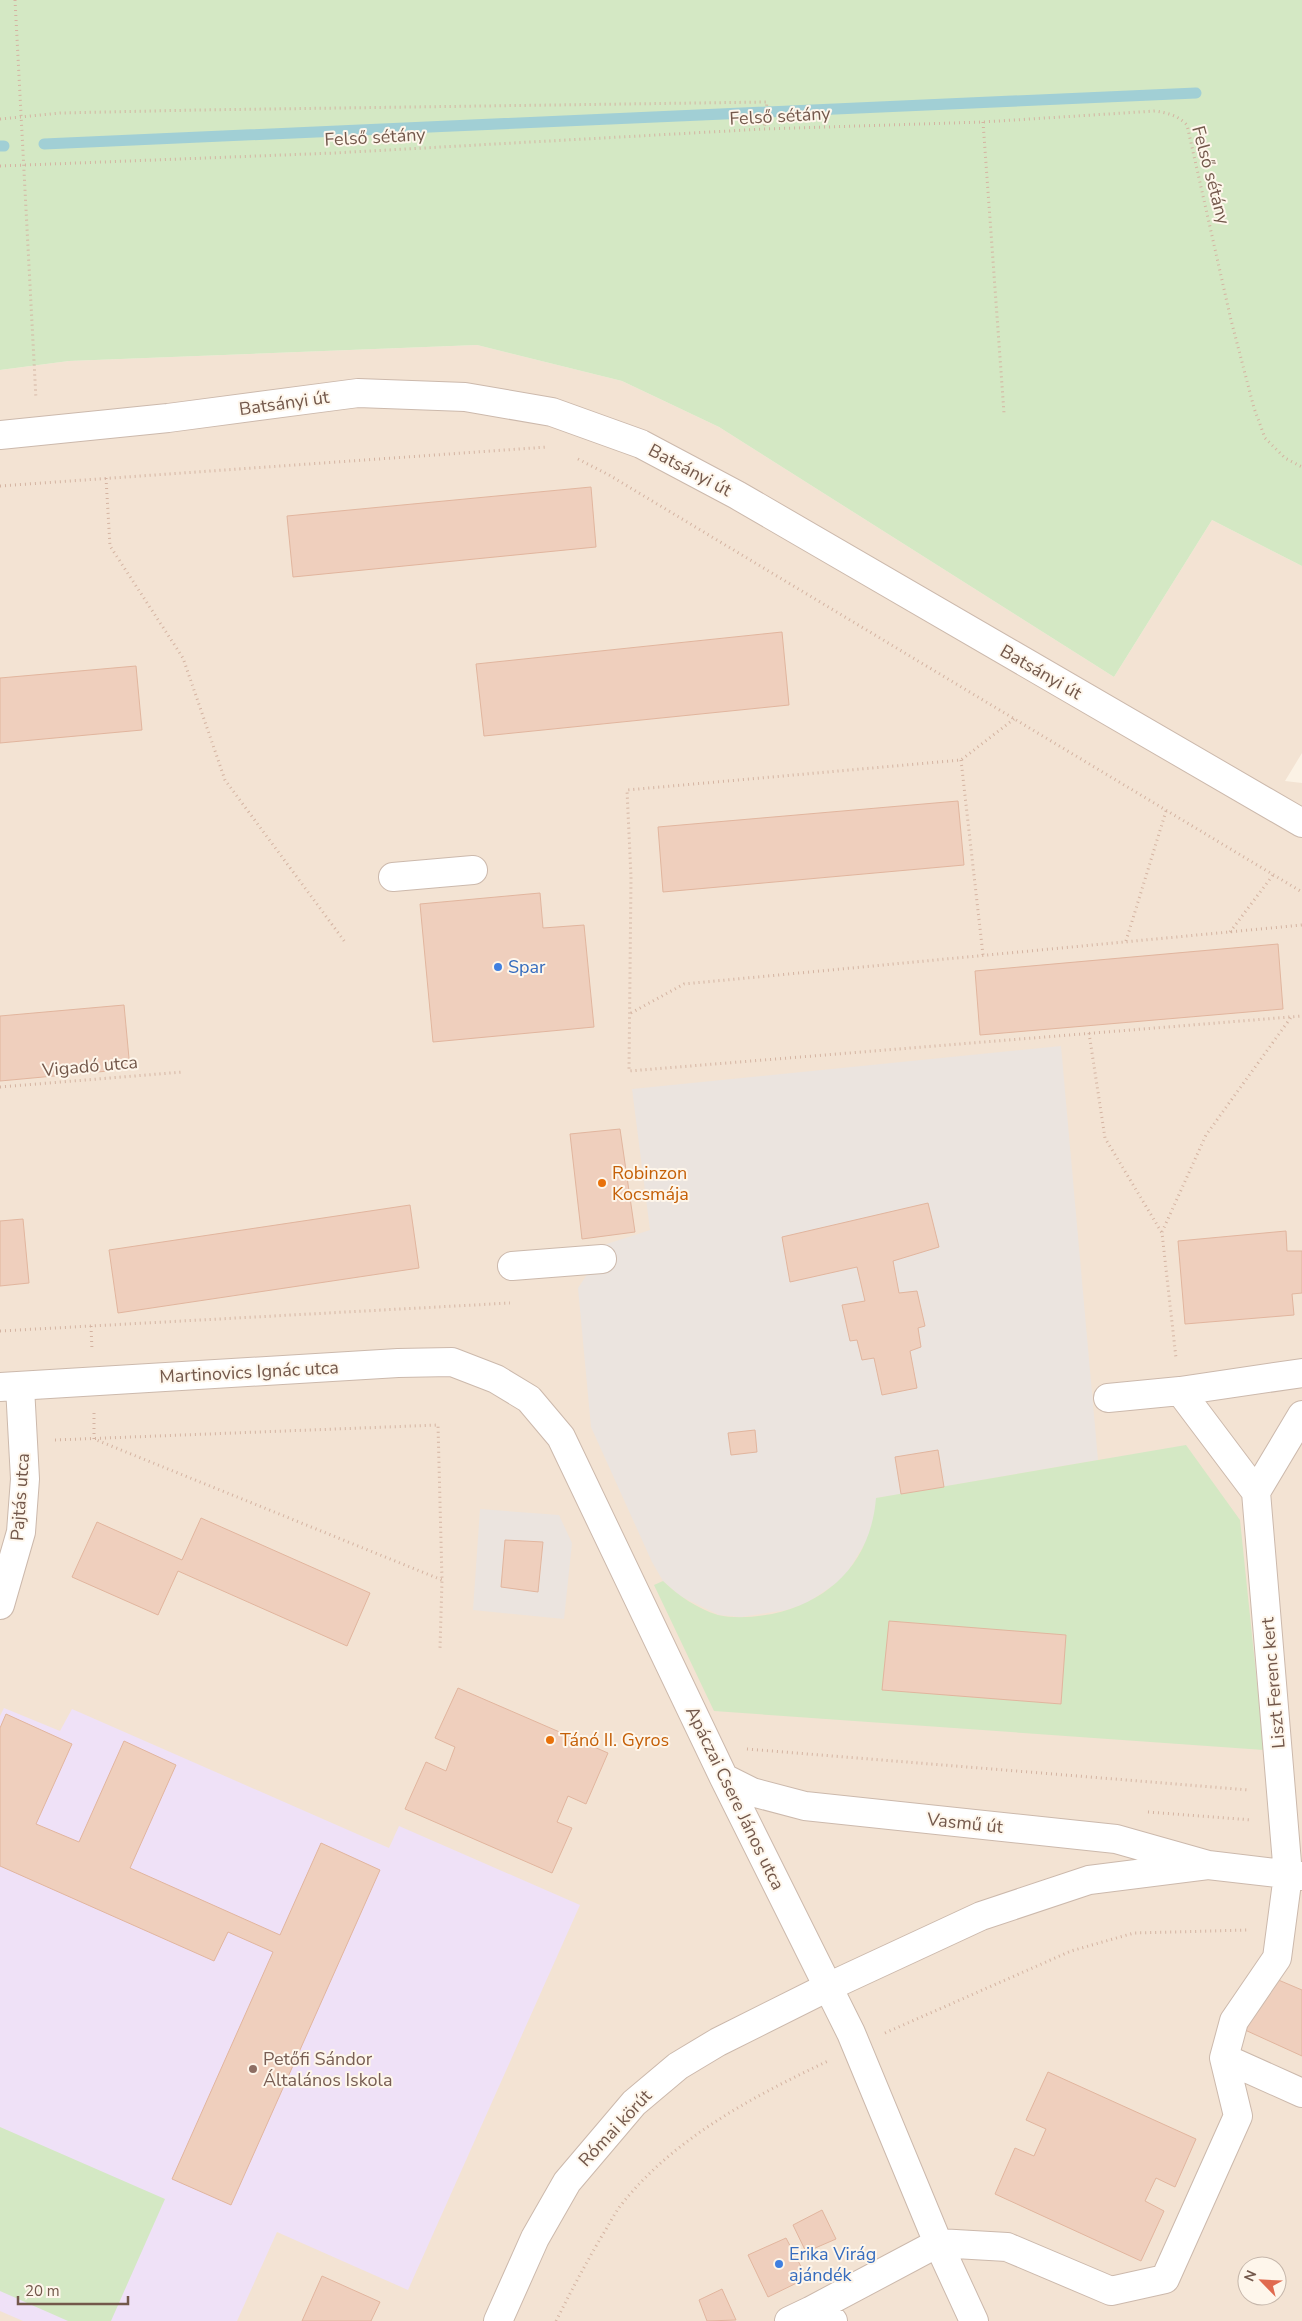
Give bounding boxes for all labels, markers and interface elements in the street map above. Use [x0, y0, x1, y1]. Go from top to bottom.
street label: Felső sétány [729, 101, 832, 131]
street label: Felső sétány [324, 122, 427, 152]
street label: Felső sétány [1186, 123, 1236, 228]
street label: Batsányi út [237, 385, 331, 421]
street label: Batsányi út [644, 438, 736, 502]
street label: Batsányi út [996, 639, 1087, 705]
place label: Spar [508, 955, 546, 979]
marker: Spar [492, 961, 504, 973]
street label: Vigadó utca [40, 1050, 139, 1082]
place label: Robinzon Kocsmája [612, 1161, 689, 1206]
marker: Robinzon Kocsmája [596, 1177, 608, 1189]
street label: Martinovics Ignác utca [159, 1355, 339, 1389]
street label: Pajtás utca [5, 1452, 35, 1542]
street label: Liszt Ferenc kert [1255, 1616, 1291, 1750]
street label: Apáczai Csere János utca [680, 1702, 790, 1894]
place label: Tánó II. Gyros [560, 1728, 669, 1752]
marker: Tánó II. Gyros [544, 1734, 556, 1746]
street label: Vasmű út [925, 1807, 1005, 1839]
place label: Petőfi Sándor Általános Iskola [263, 2047, 392, 2092]
marker: Petőfi Sándor Általános Iskola [247, 2063, 259, 2075]
street label: Római körút [573, 2084, 657, 2172]
place label: Erika Virág ajándék [789, 2242, 876, 2287]
north arrow [1237, 2256, 1287, 2306]
marker: Erika Virág ajándék [773, 2258, 785, 2270]
text: N [1240, 2267, 1261, 2285]
scale bar [18, 2274, 128, 2306]
text: 20 m [25, 2281, 60, 2301]

